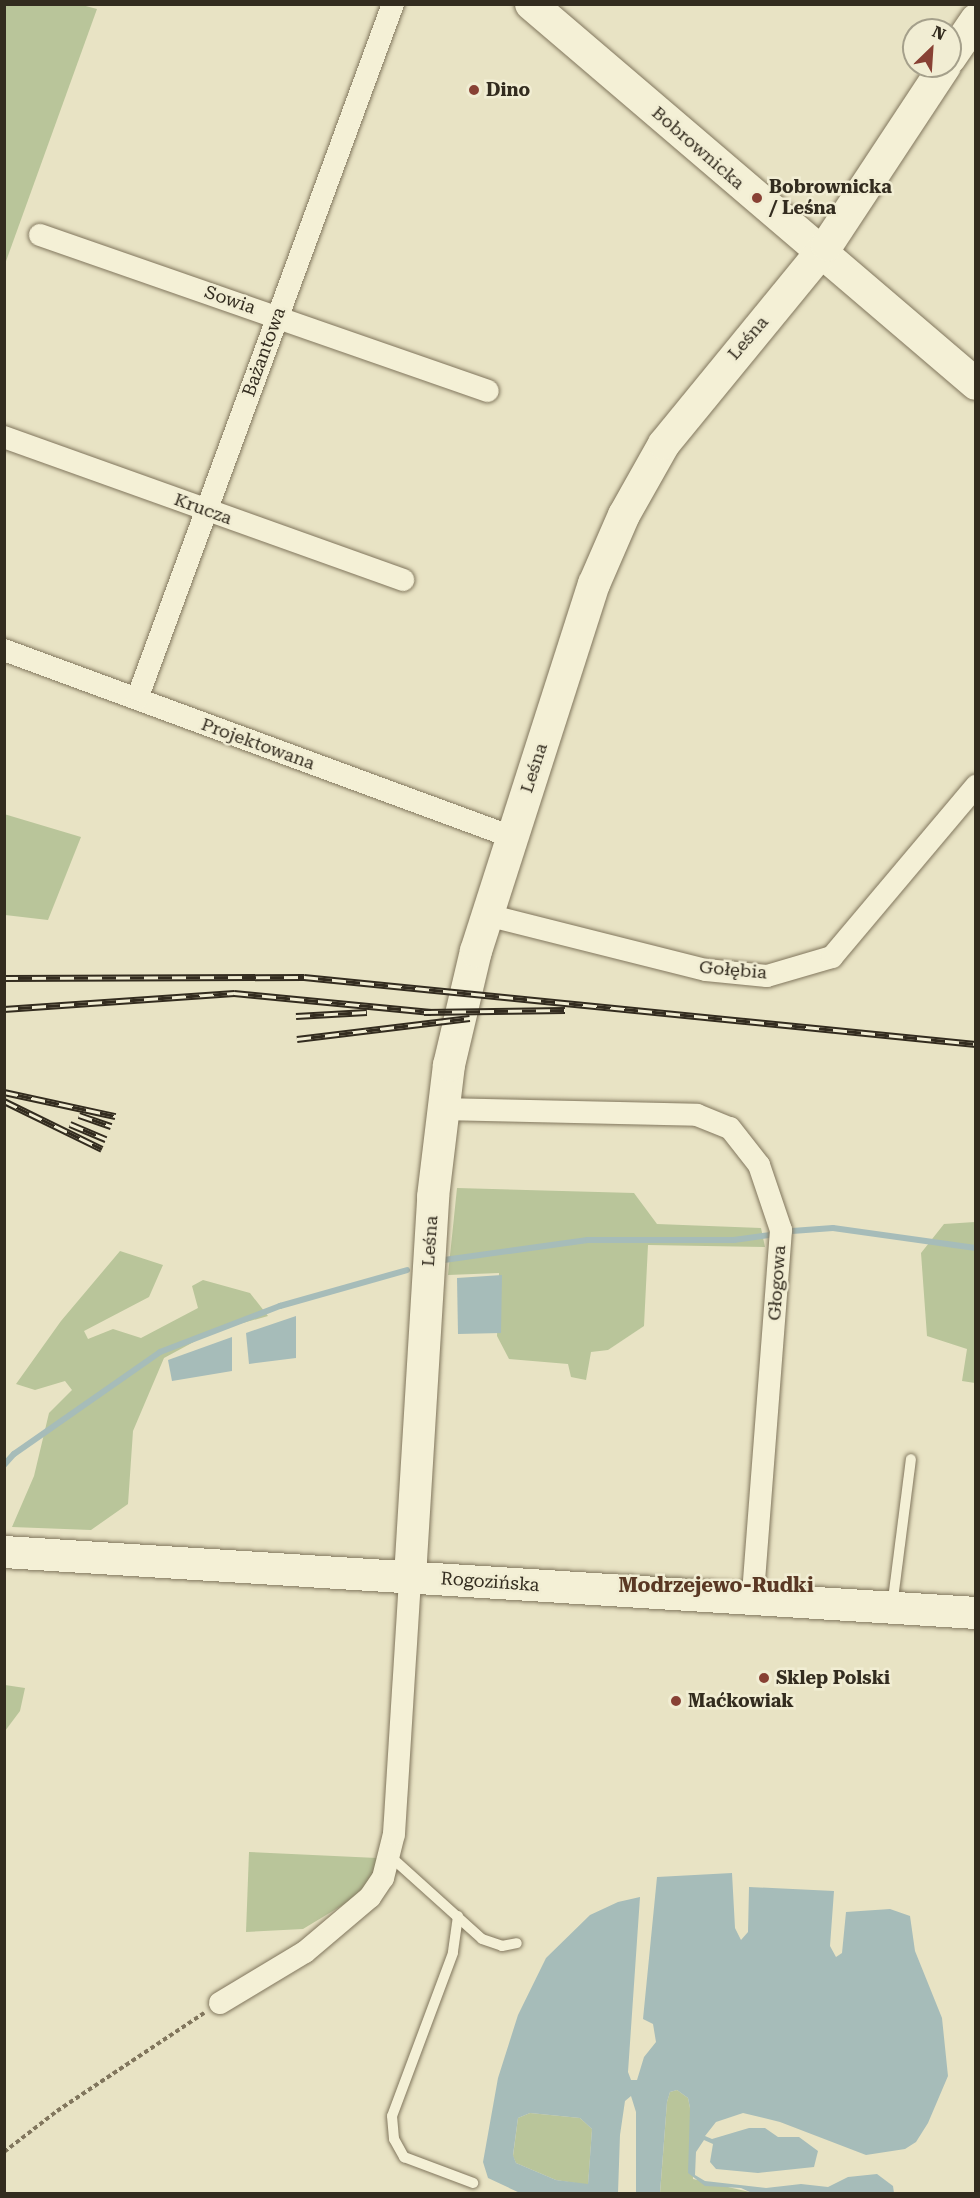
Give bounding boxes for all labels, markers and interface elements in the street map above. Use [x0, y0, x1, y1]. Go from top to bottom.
north arrow [902, 18, 962, 78]
text: N [929, 22, 949, 44]
place label: Dino [486, 79, 530, 101]
marker: Dino [467, 83, 481, 97]
street label: Bobrownicka [647, 102, 749, 194]
place label: Bobrownicka / Leśna [769, 177, 892, 219]
marker: Bobrownicka / Leśna [750, 191, 764, 205]
street label: Sowia [202, 281, 258, 319]
street label: Bażantowa [238, 305, 290, 399]
street label: Leśna [723, 312, 773, 364]
street label: Krucza [171, 489, 235, 529]
street label: Projektowana [198, 713, 318, 775]
street label: Leśna [516, 740, 552, 796]
street label: Gołębia [698, 956, 768, 984]
street label: Leśna [417, 1215, 443, 1267]
street label: Głogowa [764, 1245, 790, 1321]
street label: Rogozińska [440, 1568, 540, 1596]
district label: Modrzejewo-Rudki [618, 1573, 814, 1597]
place label: Sklep Polski [776, 1667, 890, 1689]
marker: Sklep Polski [757, 1671, 771, 1685]
place label: Maćkowiak [688, 1690, 794, 1712]
marker: Maćkowiak [669, 1694, 683, 1708]

